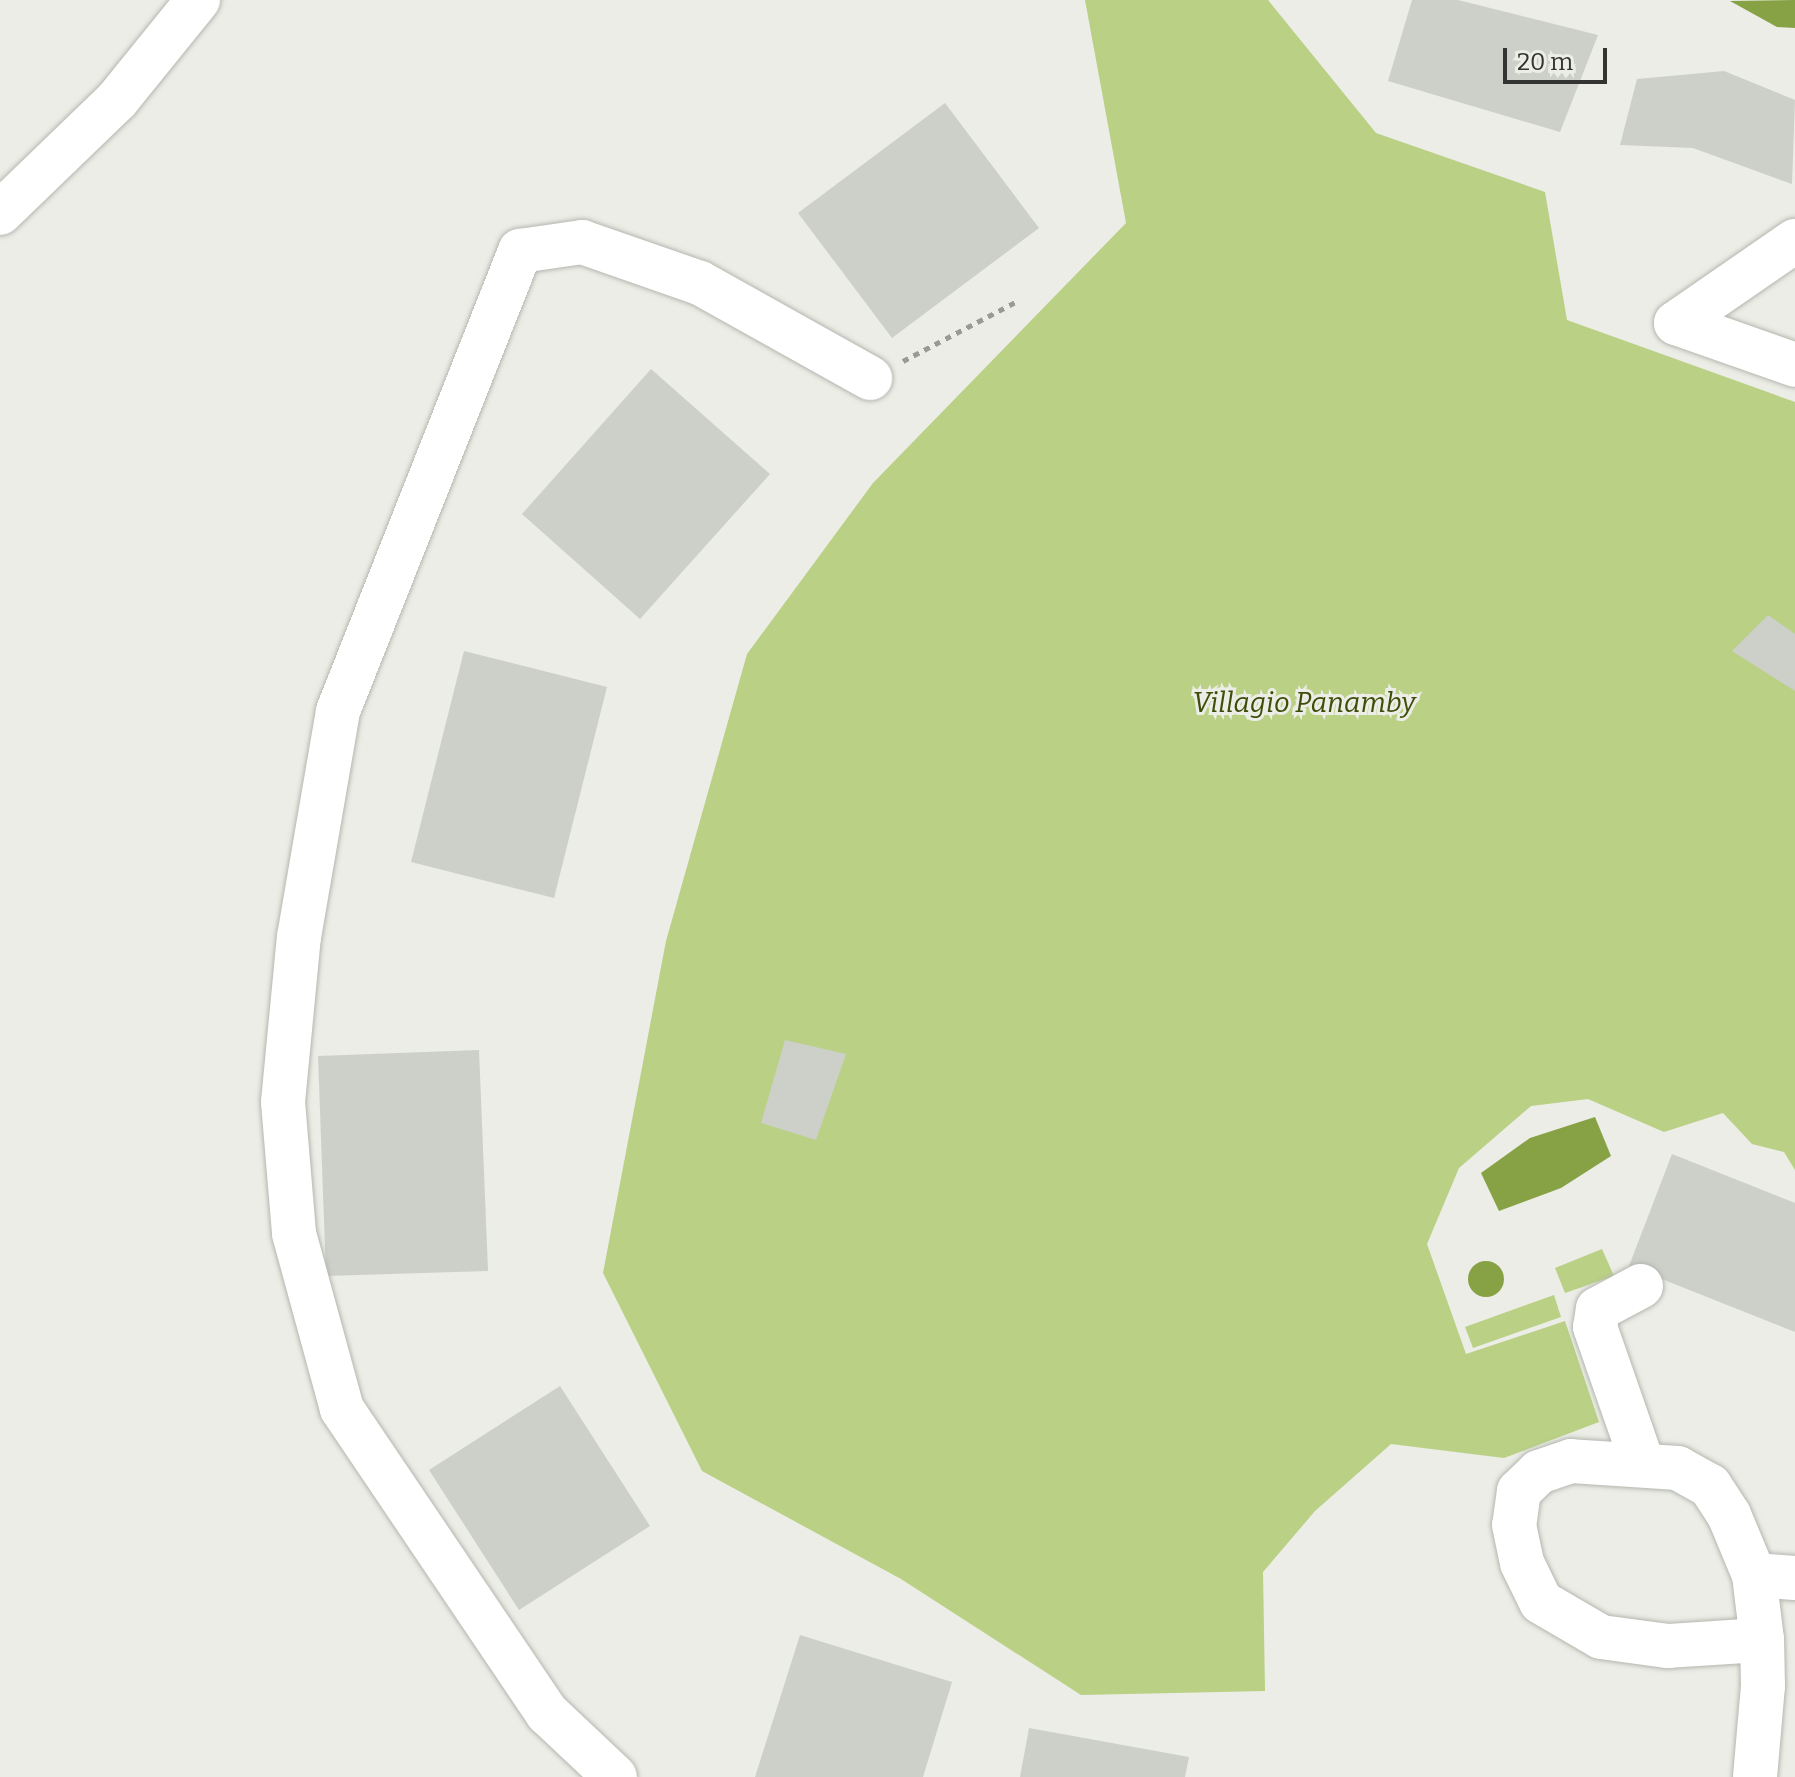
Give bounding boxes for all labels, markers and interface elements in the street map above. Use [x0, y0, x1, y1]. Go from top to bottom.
scale bar [1507, 32, 1611, 82]
text: 20 m [1517, 48, 1573, 76]
park label: Villagio Panamby [1193, 686, 1415, 720]

